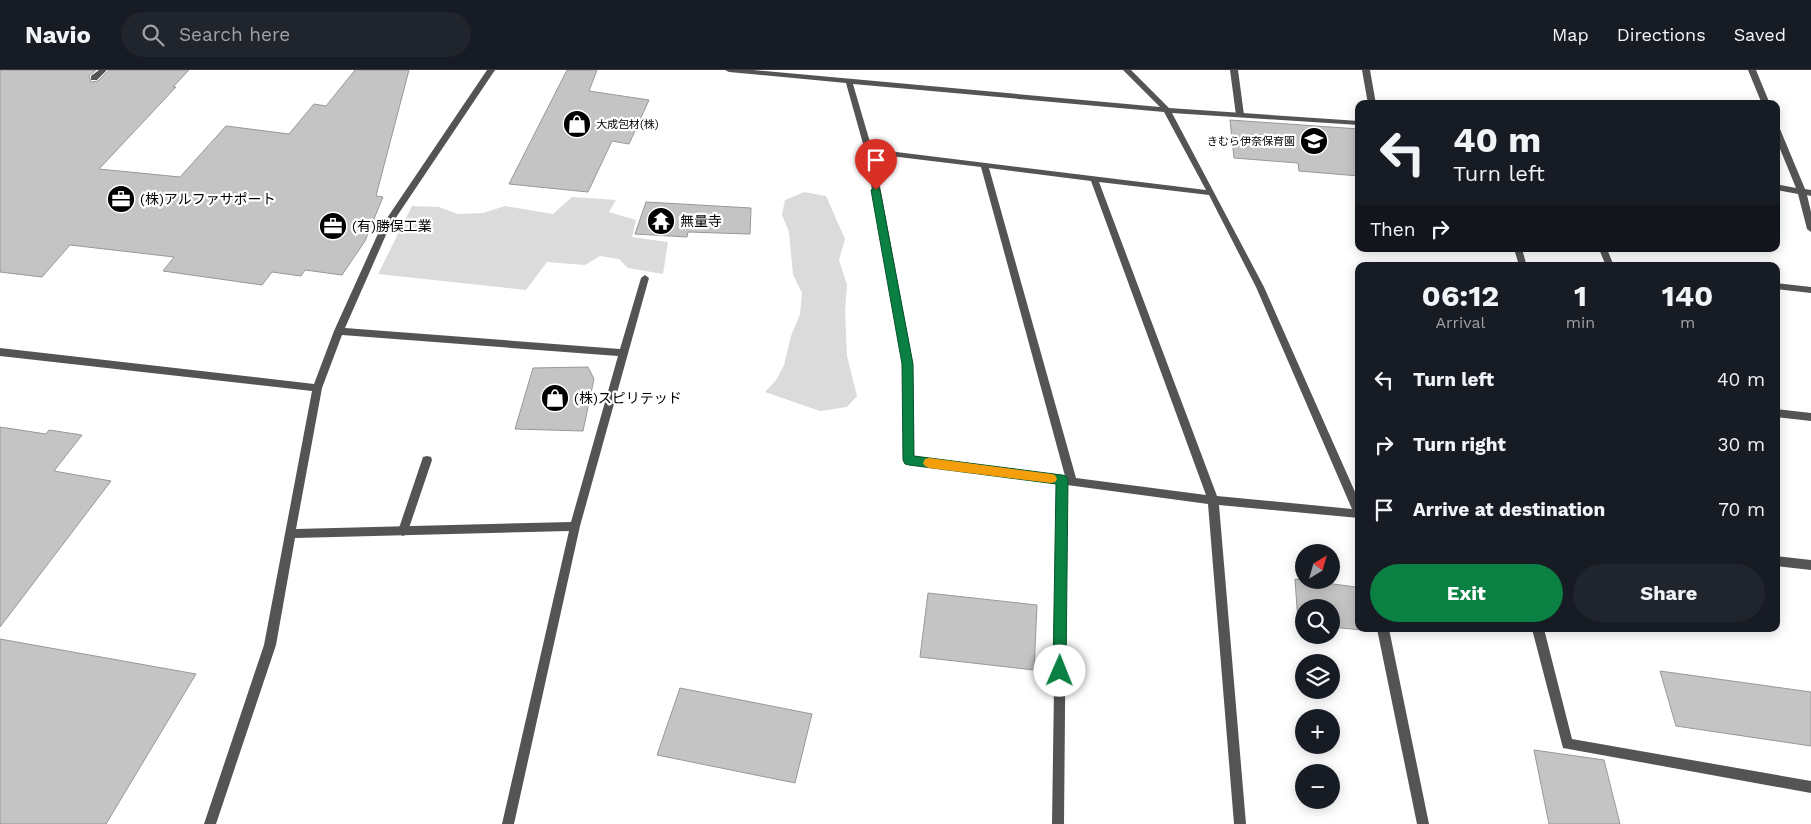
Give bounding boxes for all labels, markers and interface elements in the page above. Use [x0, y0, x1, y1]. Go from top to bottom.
search box [121, 12, 471, 57]
text: Navio [25, 21, 91, 49]
icon: search [139, 21, 167, 49]
text: Search here [179, 23, 290, 46]
text: Map [1552, 24, 1589, 45]
text: Directions [1617, 24, 1706, 45]
text: Saved [1734, 24, 1786, 45]
shop icon: 大成包材(株) [562, 109, 592, 139]
place label: 大成包材(株) [596, 118, 659, 131]
text: 40 m [1453, 119, 1541, 161]
icon: left [1370, 120, 1435, 185]
school or university icon: きむら伊奈保育園 [1299, 126, 1329, 156]
place label: きむら伊奈保育園 [1207, 135, 1295, 148]
pin [855, 139, 897, 190]
icon: arrive [862, 146, 890, 174]
text: Turn left [1453, 161, 1545, 186]
office icon: (株)アルファサポート [106, 184, 136, 214]
place label: (株)アルファサポート [140, 191, 276, 207]
temple icon: 無量寺 [646, 206, 676, 236]
office icon: (有)勝俣工業 [318, 211, 348, 241]
place label: 無量寺 [680, 213, 722, 229]
icon: right [1426, 215, 1454, 243]
place label: (有)勝俣工業 [352, 218, 432, 234]
text: Then [1370, 218, 1416, 241]
text: 06:12 [1422, 278, 1499, 313]
text: 1 [1574, 278, 1587, 313]
text: 140 [1662, 278, 1713, 313]
text: Arrival [1435, 313, 1485, 332]
text: min [1566, 313, 1595, 332]
text: m [1680, 313, 1695, 332]
icon: left [1370, 366, 1398, 394]
text: Turn left [1413, 368, 1494, 391]
text: 40 m [1717, 368, 1765, 391]
shop icon: (株)スピリテッド [540, 383, 570, 413]
place label: (株)スピリテッド [574, 390, 682, 406]
icon: right [1370, 431, 1398, 459]
text: Turn right [1413, 433, 1506, 456]
text: 30 m [1718, 433, 1765, 456]
icon: arrive [1370, 496, 1398, 524]
text: Arrive at destination [1413, 498, 1605, 521]
text: 70 m [1718, 498, 1765, 521]
north arrow [1295, 544, 1340, 589]
map controls [1295, 544, 1340, 809]
button: Exit [1370, 564, 1563, 622]
button: Share [1573, 564, 1765, 622]
button: search [1295, 599, 1340, 644]
position arrow [1033, 644, 1085, 696]
button: layers [1295, 654, 1340, 699]
button: + [1295, 709, 1340, 754]
button: − [1295, 764, 1340, 809]

